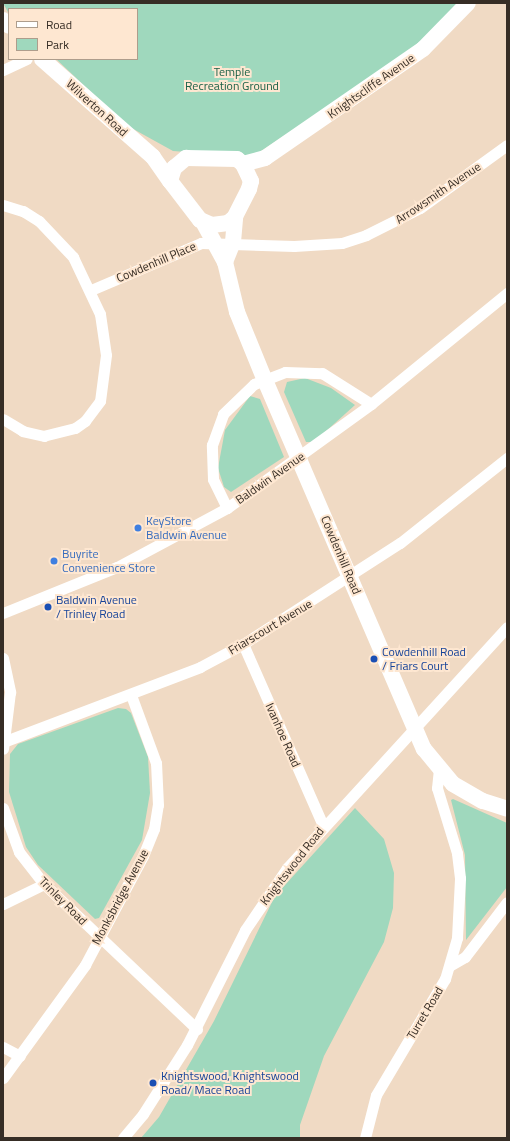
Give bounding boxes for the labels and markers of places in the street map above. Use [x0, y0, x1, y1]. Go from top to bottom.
place label: KeyStore Baldwin Avenue [146, 514, 227, 542]
marker: KeyStore Baldwin Avenue [133, 523, 143, 533]
place label: Buyrite Convenience Store [62, 547, 155, 575]
marker: Buyrite Convenience Store [49, 556, 59, 566]
place label: Baldwin Avenue / Trinley Road [56, 593, 137, 621]
marker: Baldwin Avenue / Trinley Road [43, 602, 53, 612]
place label: Cowdenhill Road / Friars Court [382, 645, 466, 673]
marker: Cowdenhill Road / Friars Court [369, 654, 379, 664]
place label: Knightswood, Knightswood Road/ Mace Road [161, 1069, 299, 1097]
marker: Knightswood, Knightswood Road/ Mace Road [148, 1078, 158, 1088]

